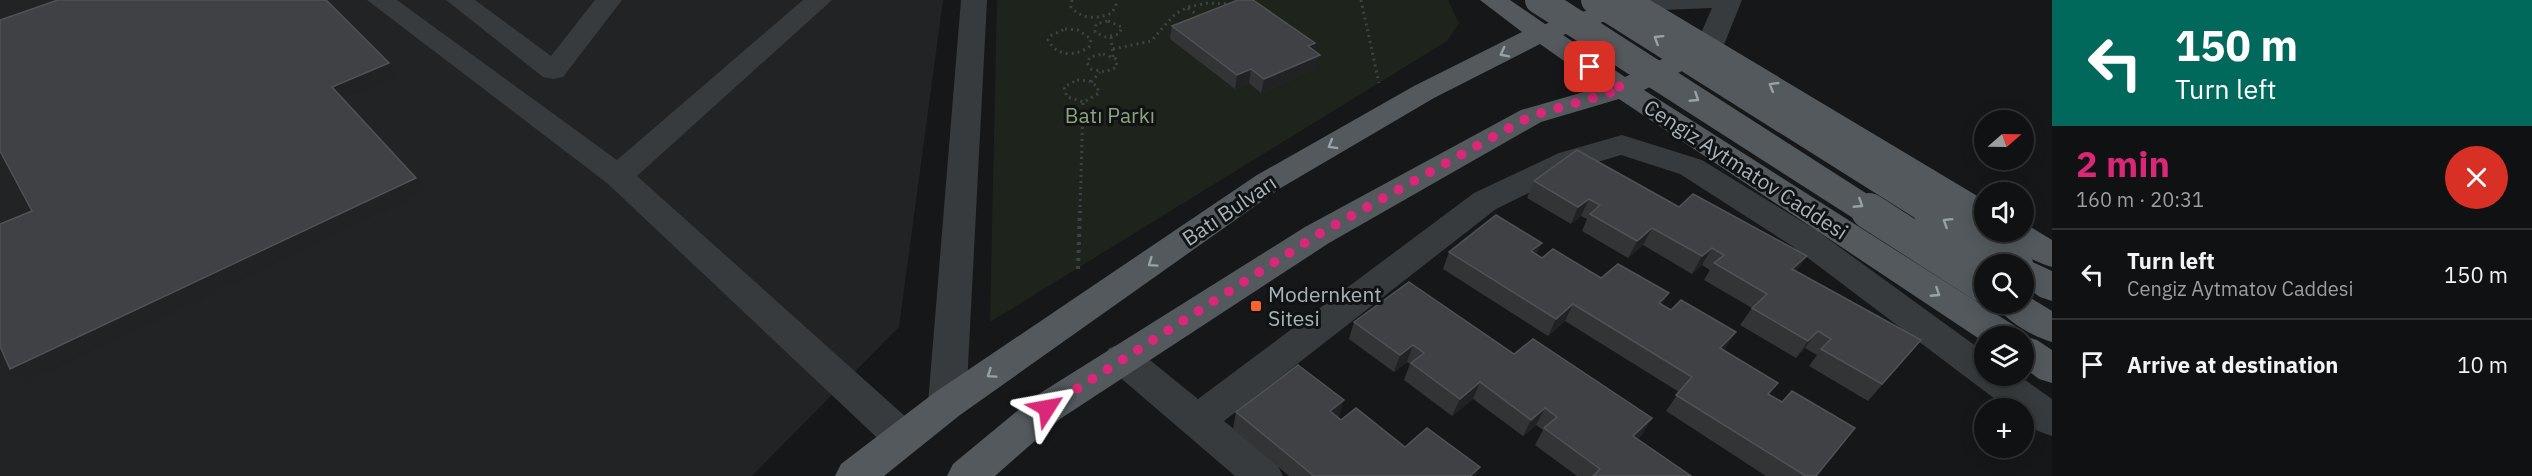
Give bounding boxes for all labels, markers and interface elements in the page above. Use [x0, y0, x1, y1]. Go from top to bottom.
text: 150 m [2175, 18, 2298, 73]
icon: left [2076, 24, 2154, 102]
one-way arrow [1654, 35, 1664, 47]
pin [1564, 41, 1615, 92]
one-way arrow [1499, 45, 1510, 57]
icon: arrive [1573, 50, 1606, 83]
text: Turn left [2175, 71, 2276, 106]
one-way arrow [1769, 82, 1779, 94]
one-way arrow [1688, 91, 1699, 102]
street label: Cengiz Aytmatov Caddesi [1639, 92, 1853, 246]
park label: Batı Parkı [1065, 101, 1155, 129]
north arrow [1974, 110, 2034, 170]
map controls [1974, 110, 2034, 458]
one-way arrow [1328, 138, 1338, 149]
text: 2 min [2076, 140, 2170, 187]
button: close [2445, 146, 2508, 209]
street label: Batı Bulvarı [1176, 168, 1282, 252]
button: sound [1974, 182, 2034, 242]
text: 160 m · 20:31 [2076, 186, 2204, 213]
one-way arrow [1853, 196, 1863, 208]
one-way arrow [1943, 217, 1953, 229]
text: Turn left [2127, 246, 2215, 275]
button: search [1974, 254, 2034, 314]
one-way arrow [1147, 256, 1158, 267]
icon: left [2076, 258, 2109, 291]
text: 150 m [2444, 260, 2508, 289]
text: Cengiz Aytmatov Caddesi [2127, 275, 2354, 302]
place label: Modernkent Sitesi [1268, 280, 1382, 332]
one-way arrow [1929, 286, 1940, 297]
marker: Modernkent Sitesi [1249, 299, 1263, 313]
button: layers [1974, 326, 2034, 386]
icon: arrive [2076, 348, 2109, 381]
text: Arrive at destination [2127, 350, 2338, 379]
text: 10 m [2457, 350, 2508, 379]
one-way arrow [987, 367, 998, 378]
position arrow [1015, 376, 1079, 440]
button: + [1974, 398, 2034, 458]

